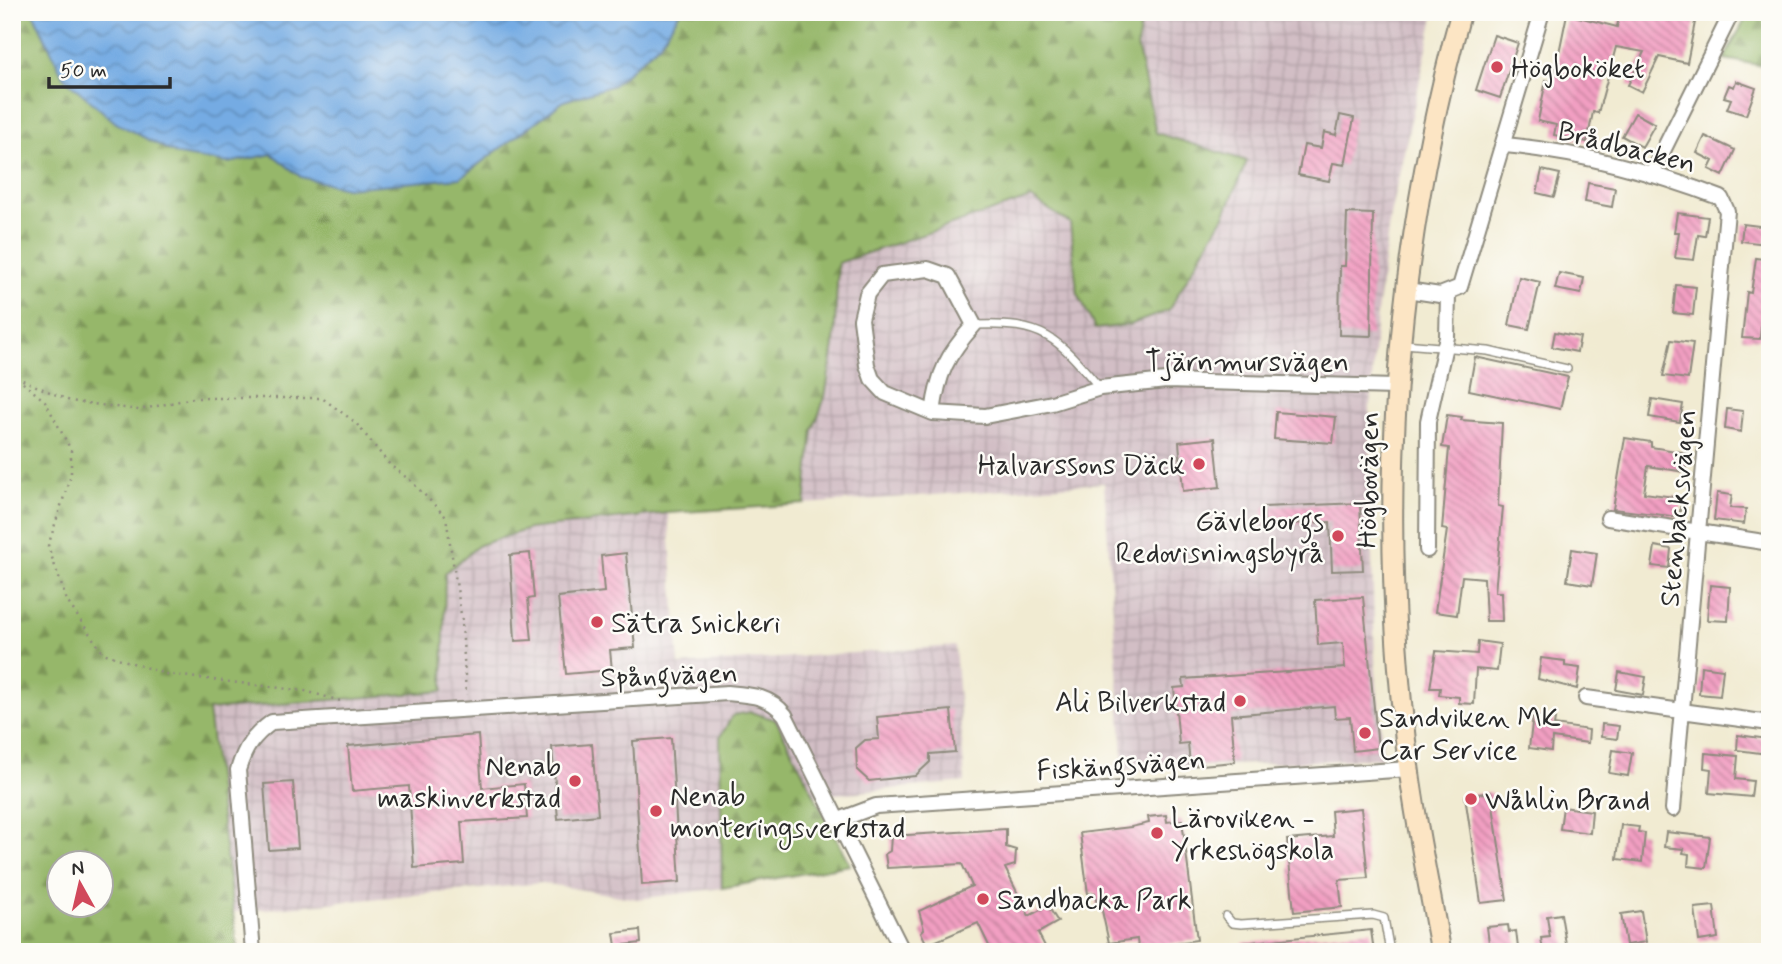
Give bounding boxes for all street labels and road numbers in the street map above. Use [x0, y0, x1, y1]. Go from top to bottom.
street label: Brådbacken [1554, 113, 1699, 183]
street label: Tjärnmursvägen [1145, 345, 1349, 382]
street label: Stenbacksvägen [1652, 408, 1707, 608]
street label: Högbovägen [1350, 411, 1389, 549]
street label: Spångvägen [600, 656, 738, 700]
street label: Fiskängsvägen [1036, 742, 1207, 794]

